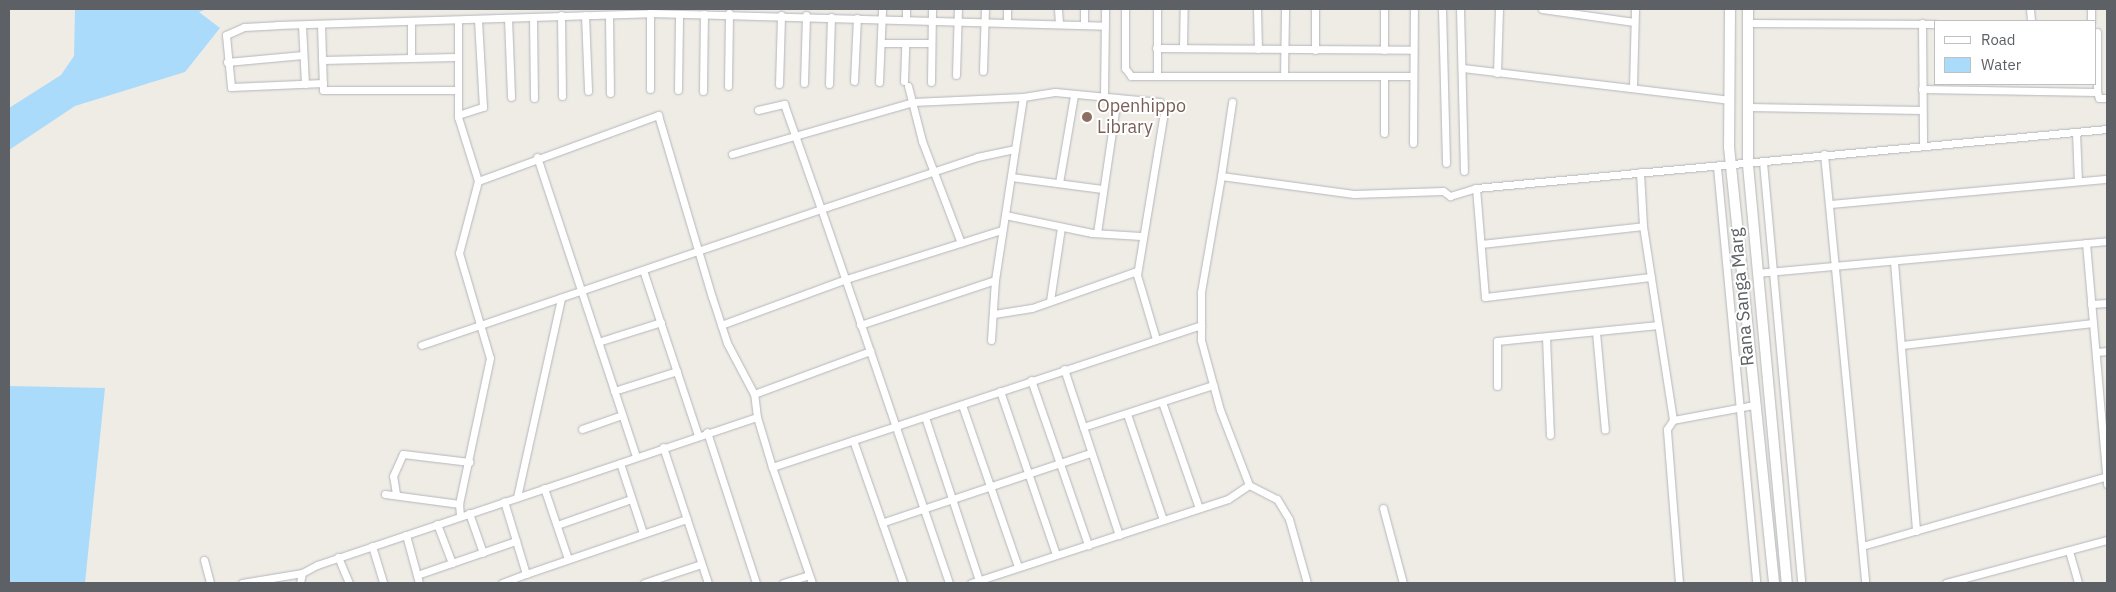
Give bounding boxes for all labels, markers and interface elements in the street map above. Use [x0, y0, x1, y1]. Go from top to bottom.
legend [1934, 20, 2096, 85]
text: Road [1981, 30, 2016, 49]
text: Water [1981, 55, 2021, 74]
place label: Openhippo Library [1097, 96, 1186, 138]
marker: Openhippo Library [1081, 111, 1093, 123]
street label: Rana Sanga Marg [1725, 227, 1759, 367]

